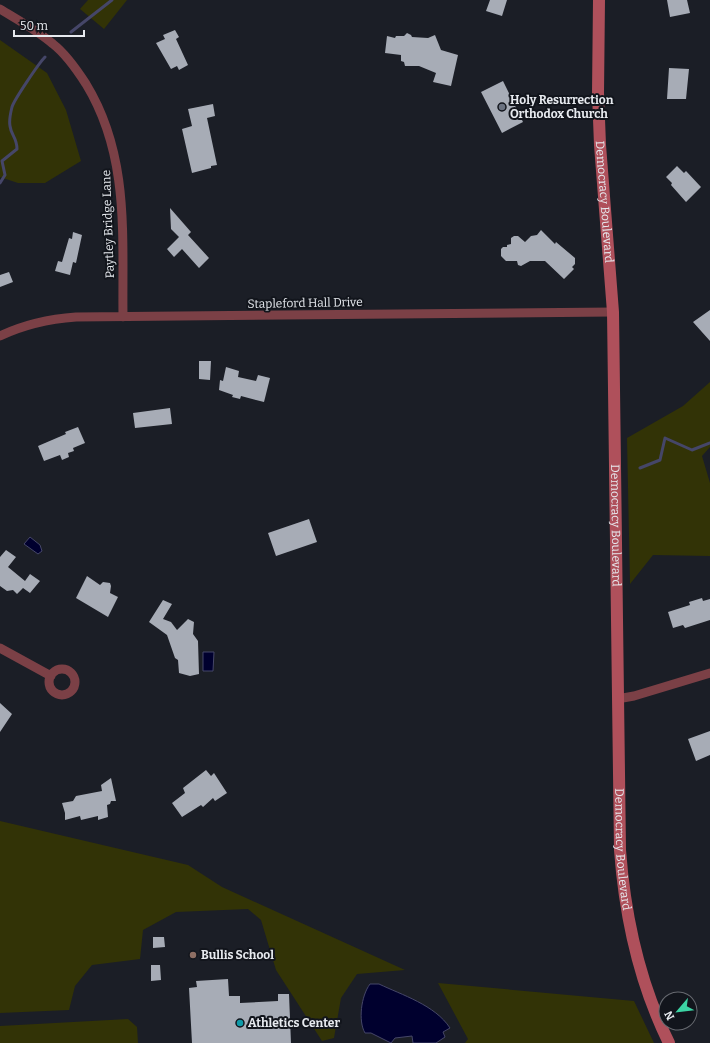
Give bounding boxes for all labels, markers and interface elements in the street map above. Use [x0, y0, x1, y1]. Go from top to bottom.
scale bar [14, 12, 84, 38]
text: 50 m [20, 19, 49, 33]
place label: Holy Resurrection Orthodox Church [510, 93, 614, 121]
marker: Holy Resurrection Orthodox Church [497, 102, 507, 112]
street label: Democracy Boulevard [593, 140, 616, 263]
street label: Paytley Bridge Lane [99, 170, 117, 278]
street label: Stapleford Hall Drive [247, 295, 363, 311]
street label: Democracy Boulevard [608, 464, 624, 587]
street label: Democracy Boulevard [612, 788, 634, 911]
place label: Bullis School [201, 948, 274, 962]
marker: Bullis School [188, 950, 198, 960]
north arrow [658, 991, 698, 1031]
text: N [662, 1008, 677, 1022]
place label: Athletics Center [248, 1016, 340, 1030]
marker: Athletics Center [235, 1018, 245, 1028]

